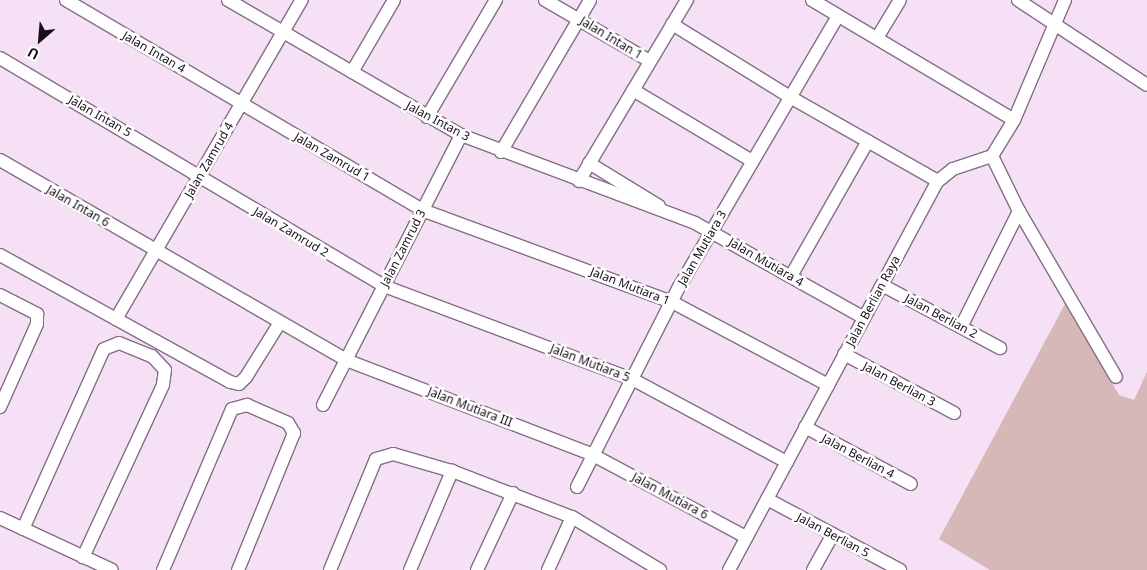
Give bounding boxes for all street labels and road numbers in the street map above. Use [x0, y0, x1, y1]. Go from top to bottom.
street label: Jalan Intan 1 [577, 14, 645, 62]
street label: Jalan Intan 4 [120, 28, 188, 76]
street label: Jalan Intan 5 [66, 92, 134, 140]
street label: Jalan Intan 3 [404, 98, 472, 144]
street label: Jalan Zamrud 4 [182, 120, 236, 200]
street label: Jalan Zamrud 1 [292, 130, 372, 184]
street label: Jalan Intan 6 [44, 182, 112, 230]
street label: Jalan Zamrud 2 [251, 204, 331, 260]
street label: Jalan Zamrud 3 [377, 207, 429, 289]
street label: Jalan Mutiara 3 [675, 208, 729, 288]
street label: Jalan Mutiara 4 [726, 235, 806, 289]
street label: Jalan Berlian Raya [843, 253, 903, 349]
street label: Jalan Mutiara 1 [588, 264, 672, 308]
street label: Jalan Berlian 2 [902, 291, 980, 341]
street label: Jalan Mutiara 5 [548, 341, 632, 385]
street label: Jalan Berlian 3 [860, 359, 938, 409]
street label: Jalan Mutiara III [426, 384, 514, 430]
street label: Jalan Berlian 4 [819, 431, 897, 481]
street label: Jalan Mutiara 6 [629, 470, 711, 522]
street label: Jalan Berlian 5 [794, 510, 872, 560]

